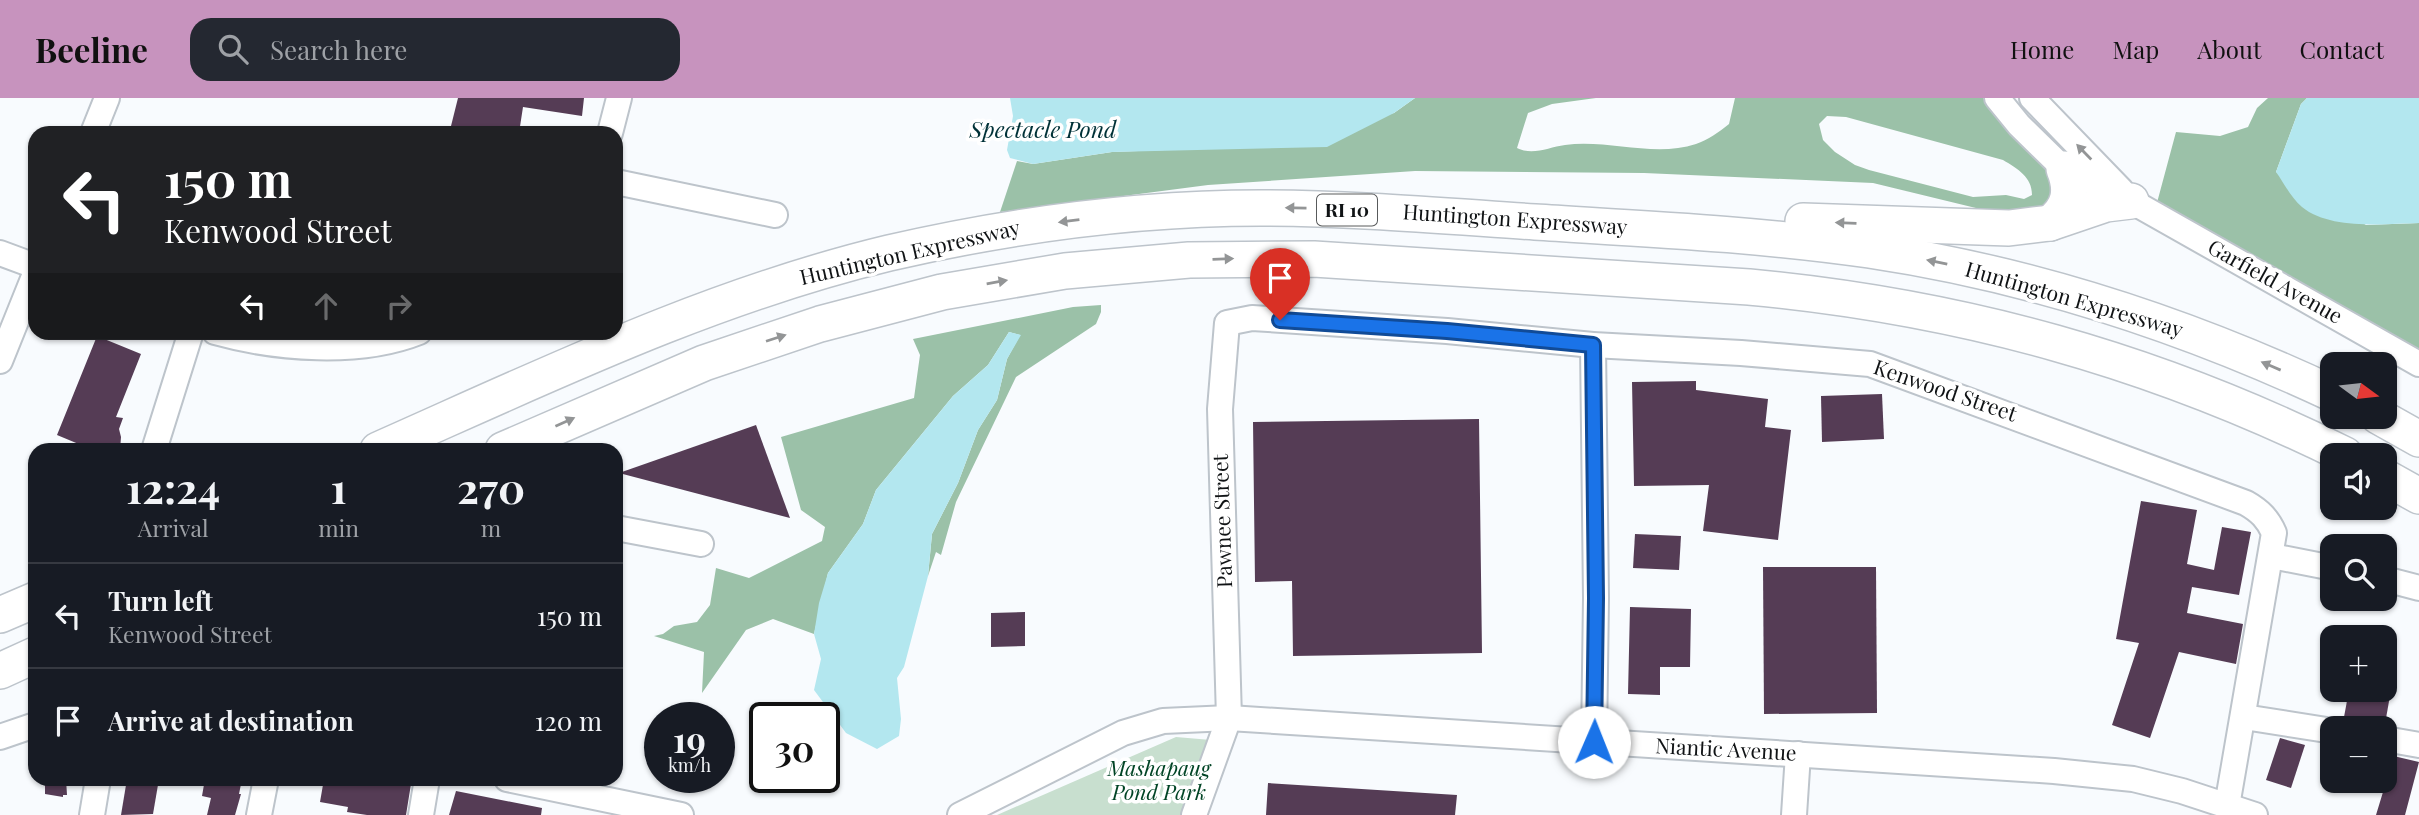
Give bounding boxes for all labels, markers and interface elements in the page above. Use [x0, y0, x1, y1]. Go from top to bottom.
search box [190, 18, 680, 81]
text: Beeline [35, 27, 148, 71]
icon: search [214, 30, 252, 68]
text: Search here [270, 32, 407, 67]
text: Home [2010, 33, 2074, 65]
text: Map [2112, 33, 2159, 65]
text: About [2197, 33, 2261, 65]
text: Contact [2299, 33, 2384, 65]
water label: Spectacle Pond [968, 113, 1117, 144]
one-way arrow [2076, 144, 2092, 161]
text: 150 m [164, 145, 292, 210]
icon: left [49, 154, 140, 245]
road number: RI 10 [1317, 194, 1377, 226]
street label: Huntington Expressway [1402, 196, 1629, 240]
one-way arrow [1284, 202, 1306, 214]
text: Kenwood Street [164, 208, 392, 251]
street label: Huntington Expressway [797, 212, 1023, 290]
one-way arrow [1058, 215, 1080, 226]
one-way arrow [1835, 217, 1857, 228]
street label: Garfield Avenue [2204, 232, 2348, 329]
pin [1250, 248, 1310, 320]
one-way arrow [1212, 254, 1234, 265]
street label: Huntington Expressway [1962, 254, 2187, 343]
one-way arrow [1926, 257, 1948, 268]
icon: arrive [1261, 259, 1299, 297]
one-way arrow [986, 276, 1008, 287]
icon: left [234, 287, 272, 325]
icon: ahead [307, 287, 345, 325]
icon: right [380, 287, 418, 325]
one-way arrow [766, 332, 787, 342]
street label: Kenwood Street [1870, 352, 2021, 427]
north arrow [2320, 352, 2398, 429]
map controls [2320, 352, 2397, 793]
one-way arrow [2260, 360, 2281, 371]
one-way arrow [555, 416, 575, 428]
button: sound [2320, 443, 2397, 520]
street label: Pawnee Street [1205, 453, 1237, 589]
text: 12:24 [126, 459, 220, 515]
text: 1 [331, 459, 347, 515]
text: 270 [457, 459, 525, 515]
text: Arrival [138, 512, 208, 543]
text: min [318, 512, 359, 543]
text: m [481, 512, 501, 543]
button: search [2320, 534, 2397, 611]
text: Turn left [108, 583, 213, 618]
icon: left [49, 597, 87, 635]
text: 150 m [537, 598, 602, 633]
text: Kenwood Street [108, 618, 272, 649]
button: + [2320, 625, 2397, 702]
icon: arrive [49, 702, 87, 740]
speed limit sign: 30 [749, 702, 840, 793]
text: Arrive at destination [108, 703, 354, 738]
text: 120 m [535, 703, 602, 738]
position arrow [1557, 705, 1631, 779]
text: 19 [673, 715, 706, 762]
button: − [2320, 716, 2397, 793]
street label: Niantic Avenue [1655, 730, 1797, 766]
text: km/h [668, 753, 711, 777]
park label: Mashapaug Pond Park [1107, 753, 1212, 805]

